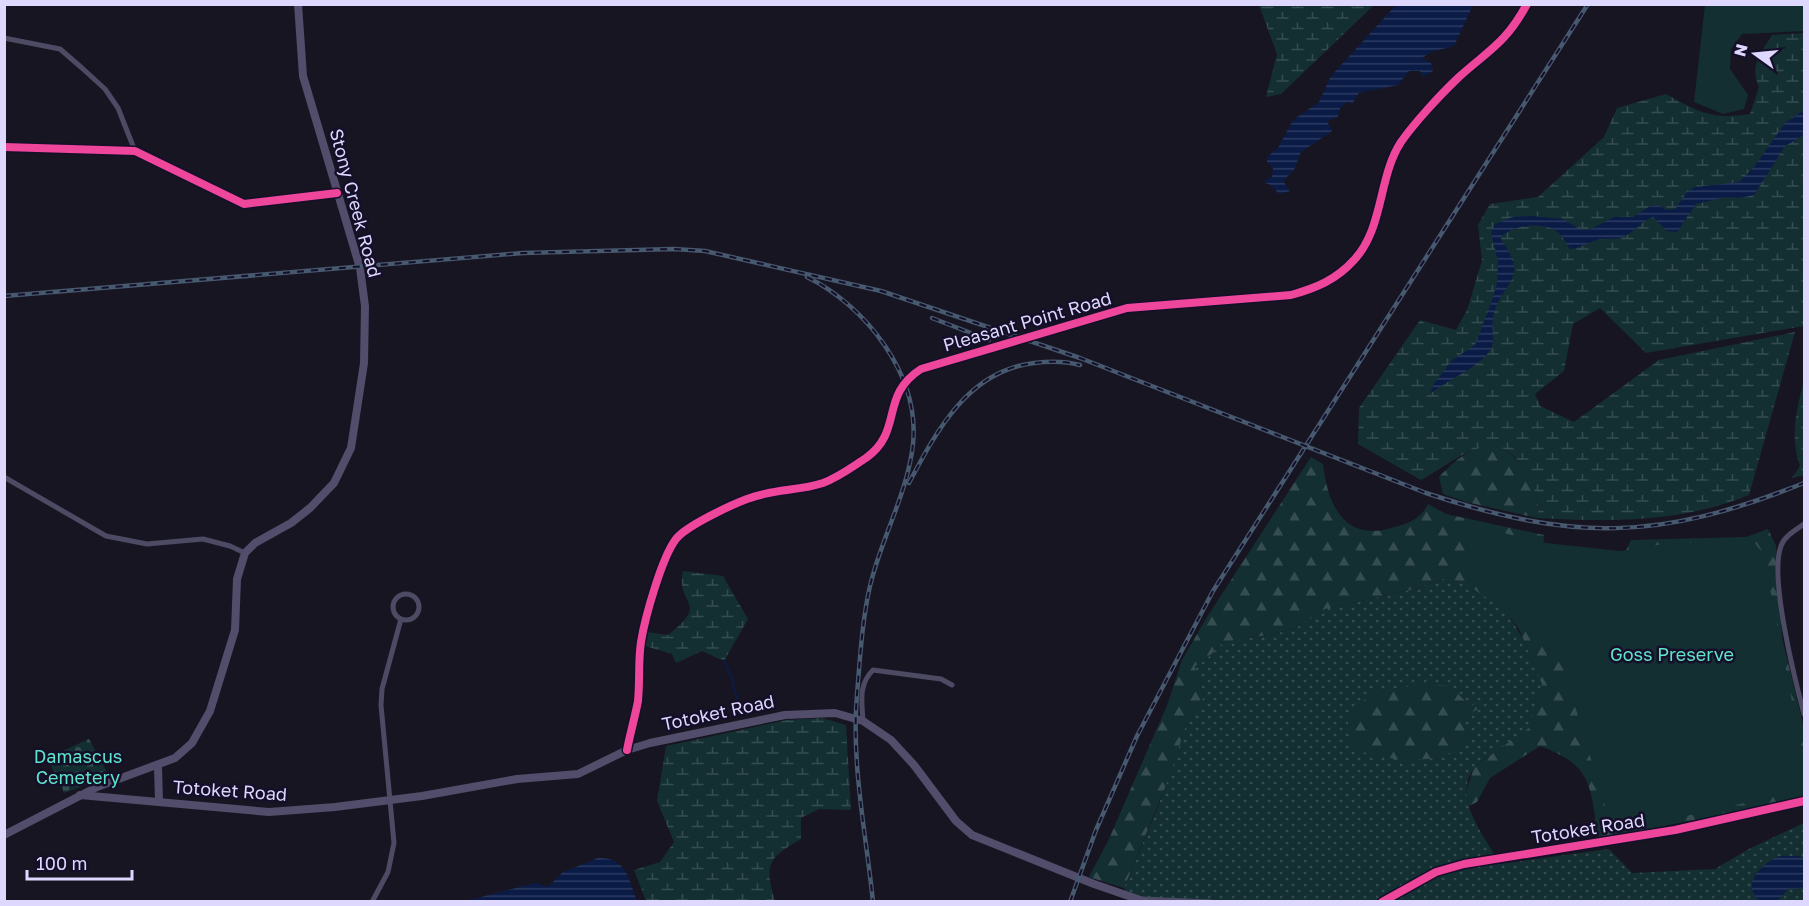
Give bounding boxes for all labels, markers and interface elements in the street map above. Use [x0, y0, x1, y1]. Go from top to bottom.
north arrow [1725, 24, 1785, 84]
text: N [1729, 42, 1752, 59]
street label: Stony Creek Road [326, 126, 386, 280]
street label: Pleasant Point Road [940, 286, 1114, 356]
park label: Goss Preserve [1610, 643, 1734, 665]
street label: Totoket Road [660, 689, 776, 735]
park label: Damascus Cemetery [34, 745, 122, 788]
street label: Totoket Road [172, 775, 288, 805]
street label: Totoket Road [1530, 808, 1646, 848]
scale bar [27, 843, 132, 881]
text: 100 m [36, 852, 87, 874]

